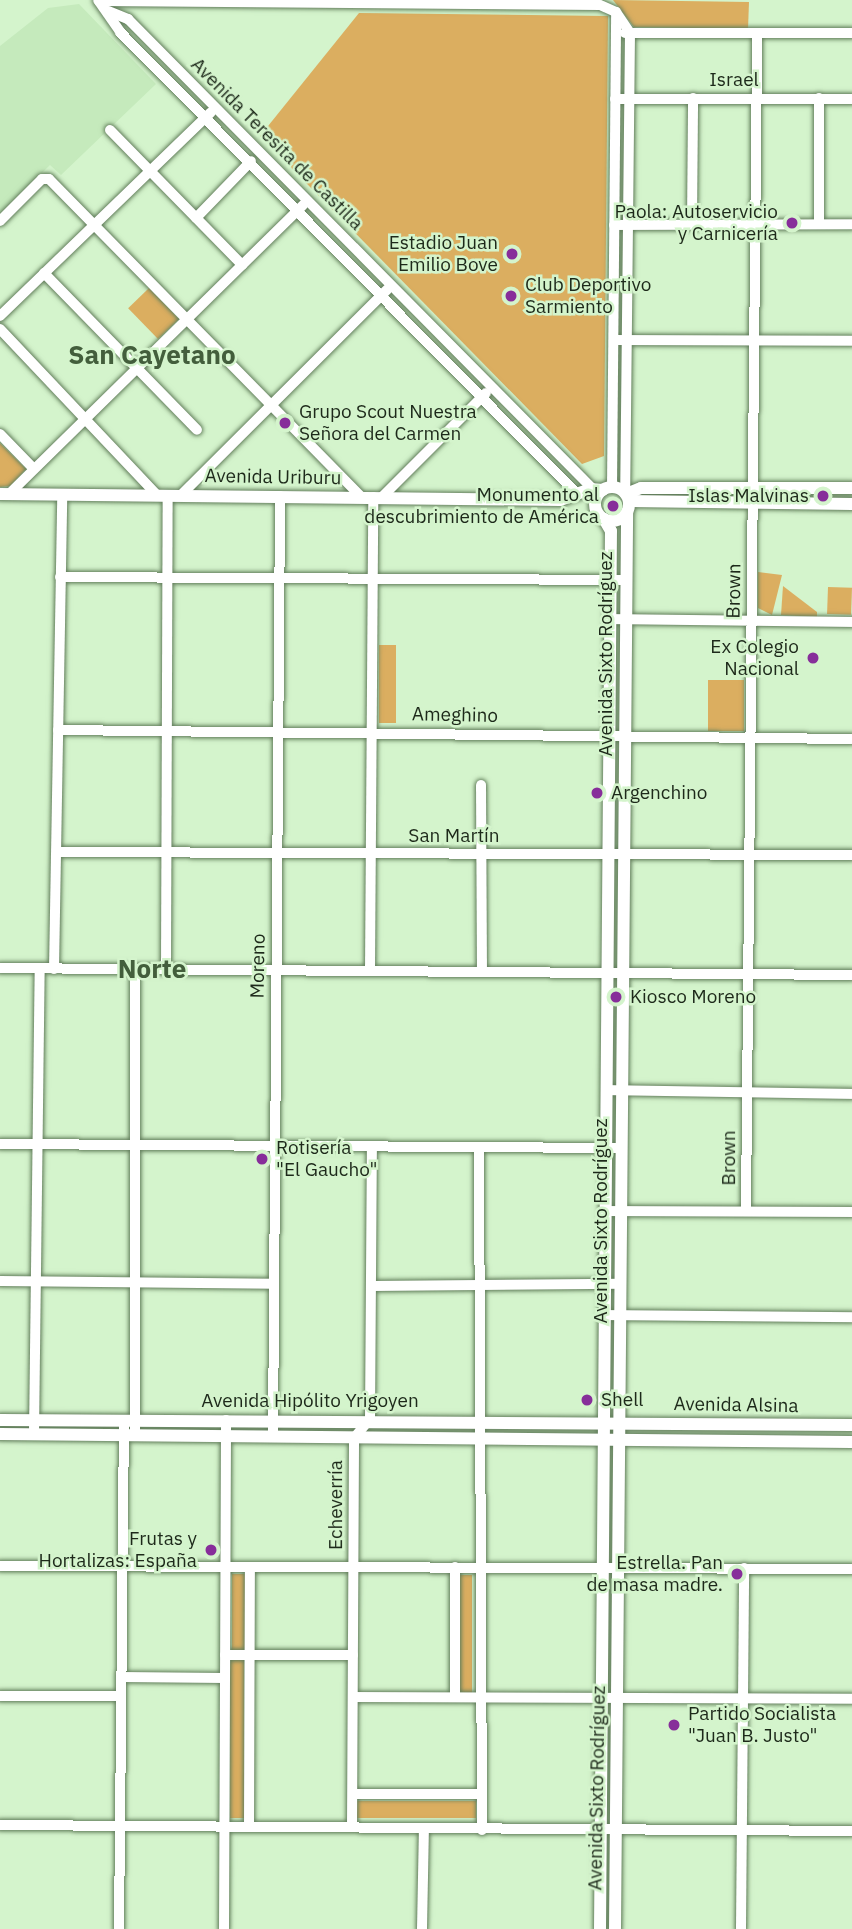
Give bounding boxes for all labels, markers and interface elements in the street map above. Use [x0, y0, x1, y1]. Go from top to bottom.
street label: Avenida Teresita de Castilla [186, 53, 368, 235]
street label: Israel [709, 69, 759, 91]
place label: Paola: Autoservicio y Carnicería [614, 201, 778, 245]
marker: Paola: Autoservicio y Carnicería [784, 215, 800, 231]
place label: Estadio Juan Emilio Bove [389, 232, 498, 276]
marker: Estadio Juan Emilio Bove [504, 246, 520, 262]
place label: Club Deportivo Sarmiento [525, 274, 651, 318]
marker: Club Deportivo Sarmiento [503, 288, 519, 304]
district label: San Cayetano [68, 339, 236, 371]
place label: Grupo Scout Nuestra Señora del Carmen [299, 401, 477, 445]
marker: Grupo Scout Nuestra Señora del Carmen [277, 415, 293, 431]
street label: Avenida Uriburu [204, 464, 342, 490]
place label: Monumento al descubrimiento de América [364, 484, 599, 528]
place label: Islas Malvinas [688, 485, 809, 507]
marker: Islas Malvinas [815, 488, 831, 504]
marker: Monumento al descubrimiento de América [605, 498, 621, 514]
street label: Avenida Sixto Rodríguez [595, 552, 617, 756]
street label: Brown [722, 563, 746, 619]
place label: Ex Colegio Nacional [710, 636, 799, 680]
marker: Ex Colegio Nacional [805, 650, 821, 666]
street label: Ameghino [412, 703, 498, 727]
place label: Argenchino [611, 782, 707, 804]
marker: Argenchino [589, 785, 605, 801]
street label: San Martín [408, 825, 500, 847]
street label: Moreno [246, 933, 270, 999]
district label: Norte [118, 953, 186, 985]
place label: Kiosco Moreno [630, 986, 756, 1008]
marker: Kiosco Moreno [608, 989, 624, 1005]
street label: Avenida Sixto Rodríguez [590, 1119, 612, 1323]
street label: Brown [718, 1130, 740, 1186]
place label: Rotisería "El Gaucho" [276, 1137, 377, 1181]
marker: Rotisería "El Gaucho" [254, 1151, 270, 1167]
place label: Shell [601, 1389, 644, 1411]
street label: Avenida Hipólito Yrigoyen [201, 1390, 419, 1412]
marker: Shell [579, 1392, 595, 1408]
street label: Avenida Alsina [673, 1393, 799, 1417]
street label: Echeverría [325, 1460, 347, 1550]
place label: Frutas y Hortalizas: España [38, 1528, 197, 1572]
marker: Frutas y Hortalizas: España [203, 1542, 219, 1558]
place label: Estrella. Pan de masa madre. [587, 1552, 723, 1596]
marker: Estrella. Pan de masa madre. [729, 1566, 745, 1582]
street label: Avenida Sixto Rodríguez [584, 1685, 610, 1891]
place label: Partido Socialista "Juan B. Justo" [688, 1703, 836, 1747]
marker: Partido Socialista "Juan B. Justo" [666, 1717, 682, 1733]

